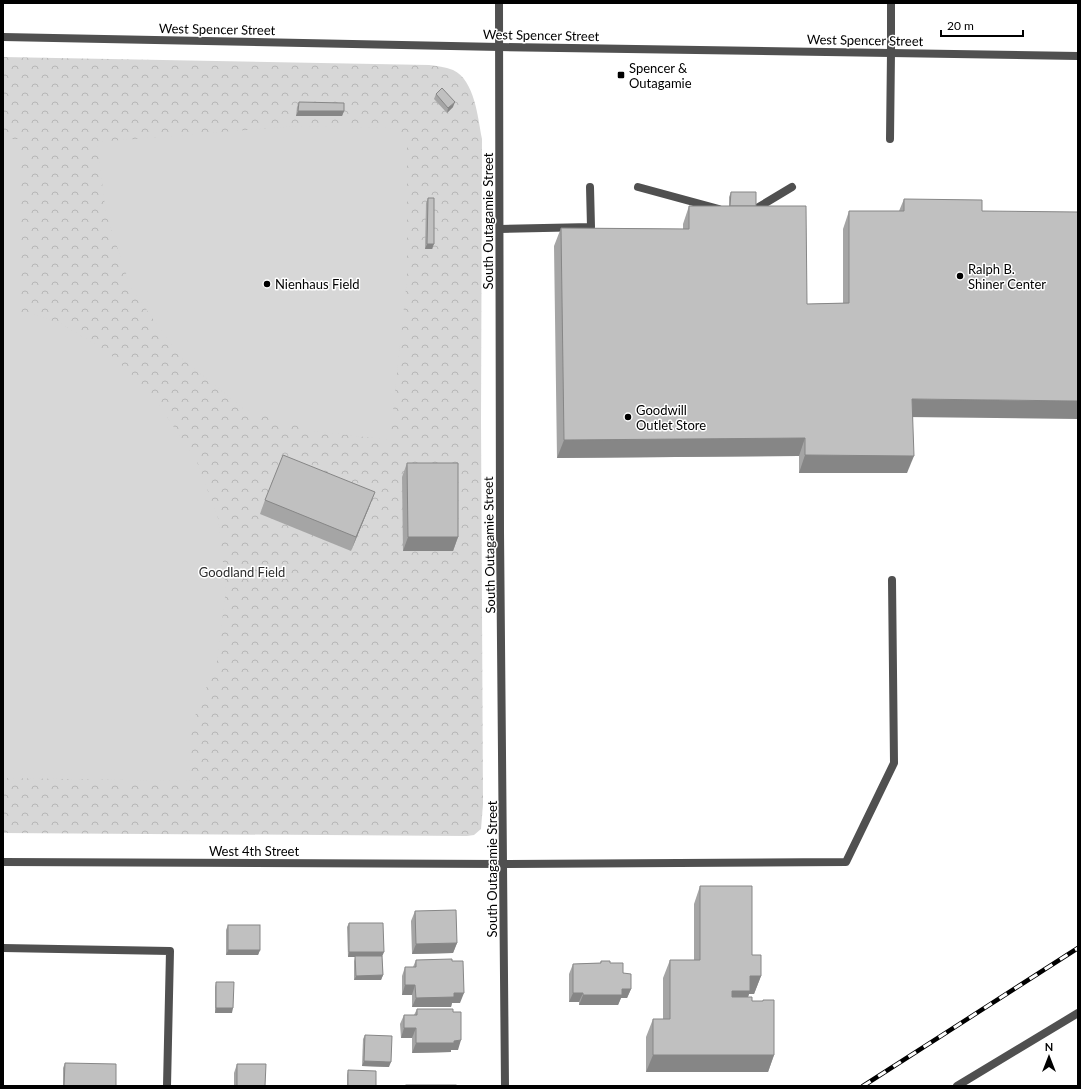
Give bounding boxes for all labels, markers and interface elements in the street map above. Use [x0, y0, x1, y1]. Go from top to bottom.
scale bar [941, 12, 1023, 38]
text: 20 m [947, 18, 974, 33]
street label: West Spencer Street [159, 20, 276, 38]
street label: West Spencer Street [483, 26, 600, 44]
street label: West Spencer Street [807, 31, 924, 49]
place label: Spencer & Outagamie [629, 60, 692, 91]
marker: Spencer & Outagamie [616, 70, 626, 80]
street label: South Outagamie Street [480, 152, 496, 290]
place label: Ralph B. Shiner Center [968, 261, 1046, 292]
marker: Ralph B. Shiner Center [955, 271, 965, 281]
place label: Nienhaus Field [275, 276, 360, 292]
marker: Nienhaus Field [262, 279, 272, 289]
place label: Goodwill Outlet Store [636, 402, 706, 433]
marker: Goodwill Outlet Store [623, 412, 633, 422]
street label: South Outagamie Street [480, 476, 498, 614]
park label: Goodland Field [199, 564, 285, 580]
street label: South Outagamie Street [484, 800, 500, 938]
street label: West 4th Street [209, 843, 299, 859]
north arrow [1029, 1037, 1069, 1077]
text: N [1045, 1040, 1053, 1053]

